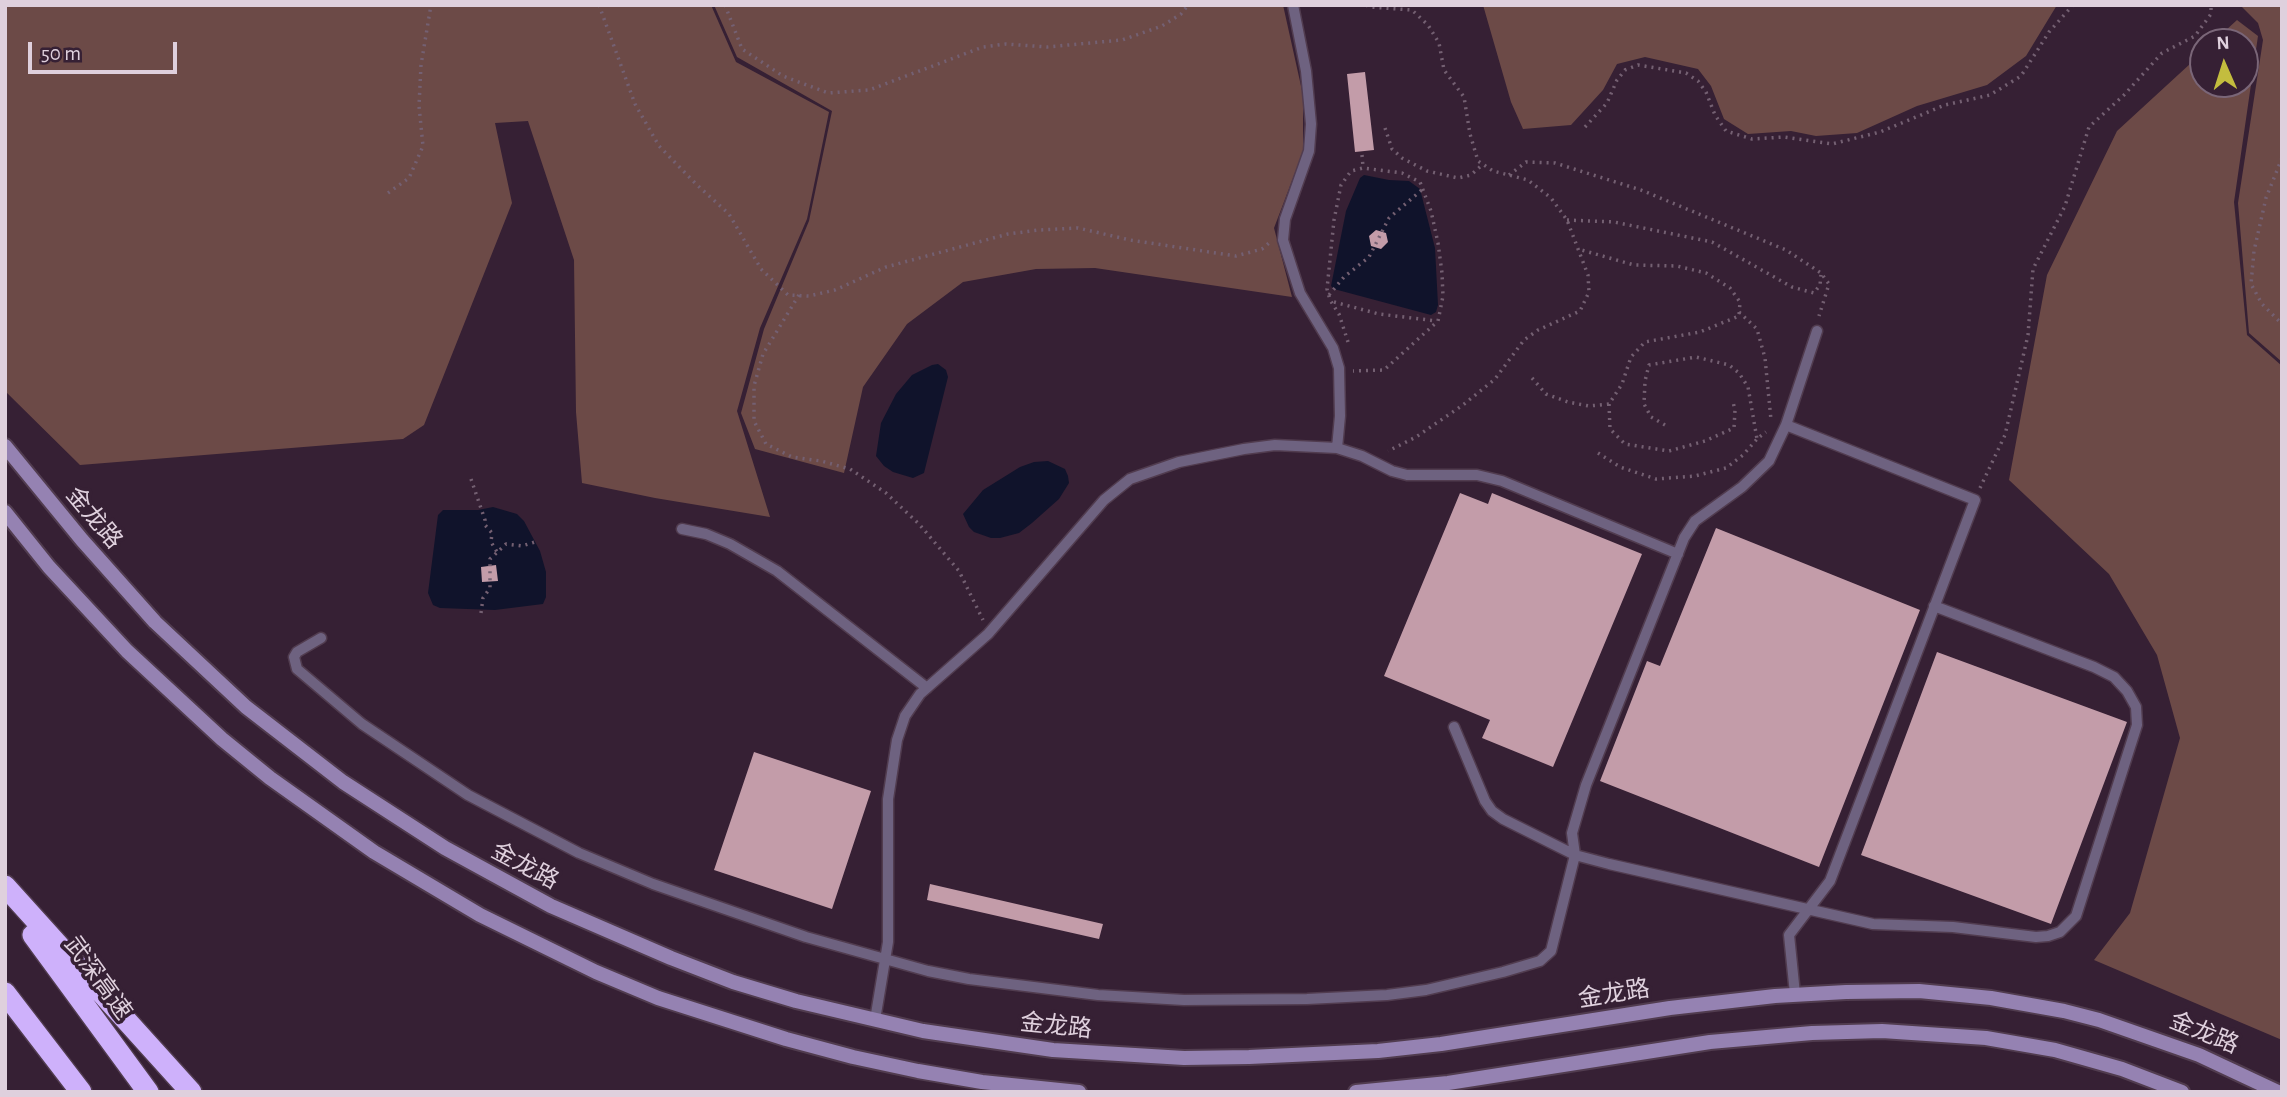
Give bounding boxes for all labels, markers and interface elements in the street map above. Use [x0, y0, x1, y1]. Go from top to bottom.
scale bar [32, 28, 180, 72]
north arrow [2189, 28, 2259, 98]
text: N [2216, 34, 2230, 53]
text: 50 m [41, 43, 81, 64]
street label: 金龙路 [60, 481, 128, 555]
street label: 金龙路 [486, 836, 564, 896]
street label: 武深高速 [58, 931, 138, 1025]
street label: 金龙路 [1576, 974, 1652, 1014]
street label: 金龙路 [2165, 1006, 2243, 1060]
street label: 金龙路 [1019, 1008, 1093, 1044]

